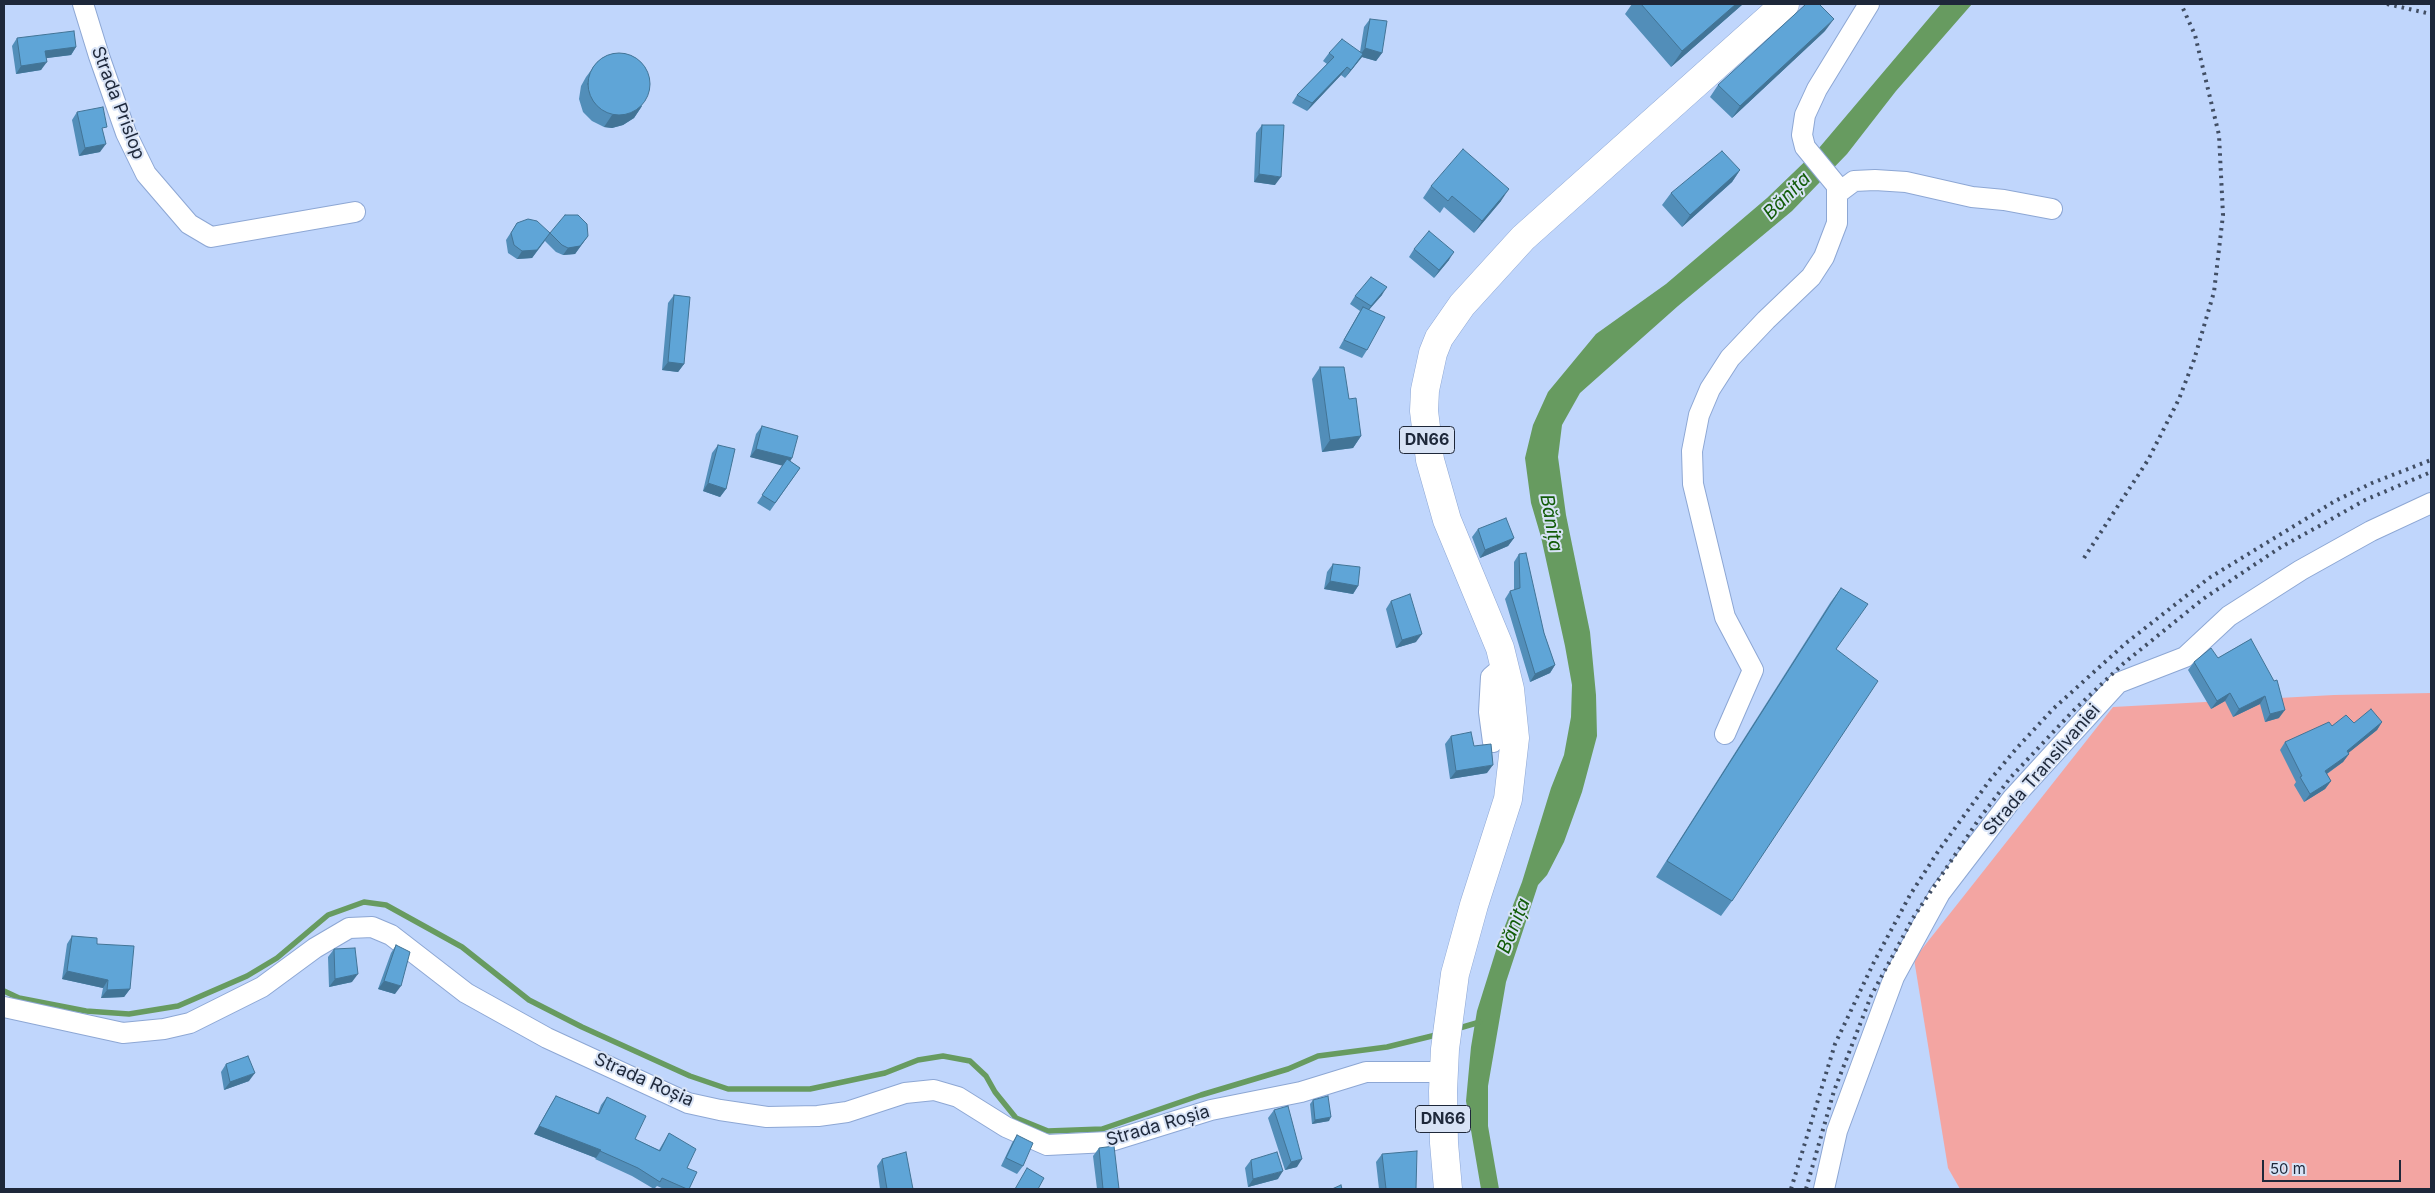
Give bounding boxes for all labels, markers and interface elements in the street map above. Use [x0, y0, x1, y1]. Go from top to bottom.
street label: Strada Prislop [87, 44, 149, 162]
water label: Bănița [1759, 168, 1815, 224]
road number: DN66 [1400, 426, 1454, 454]
water label: Bănița [1535, 493, 1567, 553]
street label: Strada Transilvaniei [1979, 700, 2105, 840]
water label: Bănița [1493, 895, 1535, 957]
street label: Strada Roșia [591, 1048, 697, 1112]
street label: Strada Roșia [1104, 1101, 1212, 1151]
road number: DN66 [1416, 1106, 1470, 1132]
scale bar [2265, 1150, 2404, 1182]
text: 50 m [2270, 1159, 2306, 1178]

